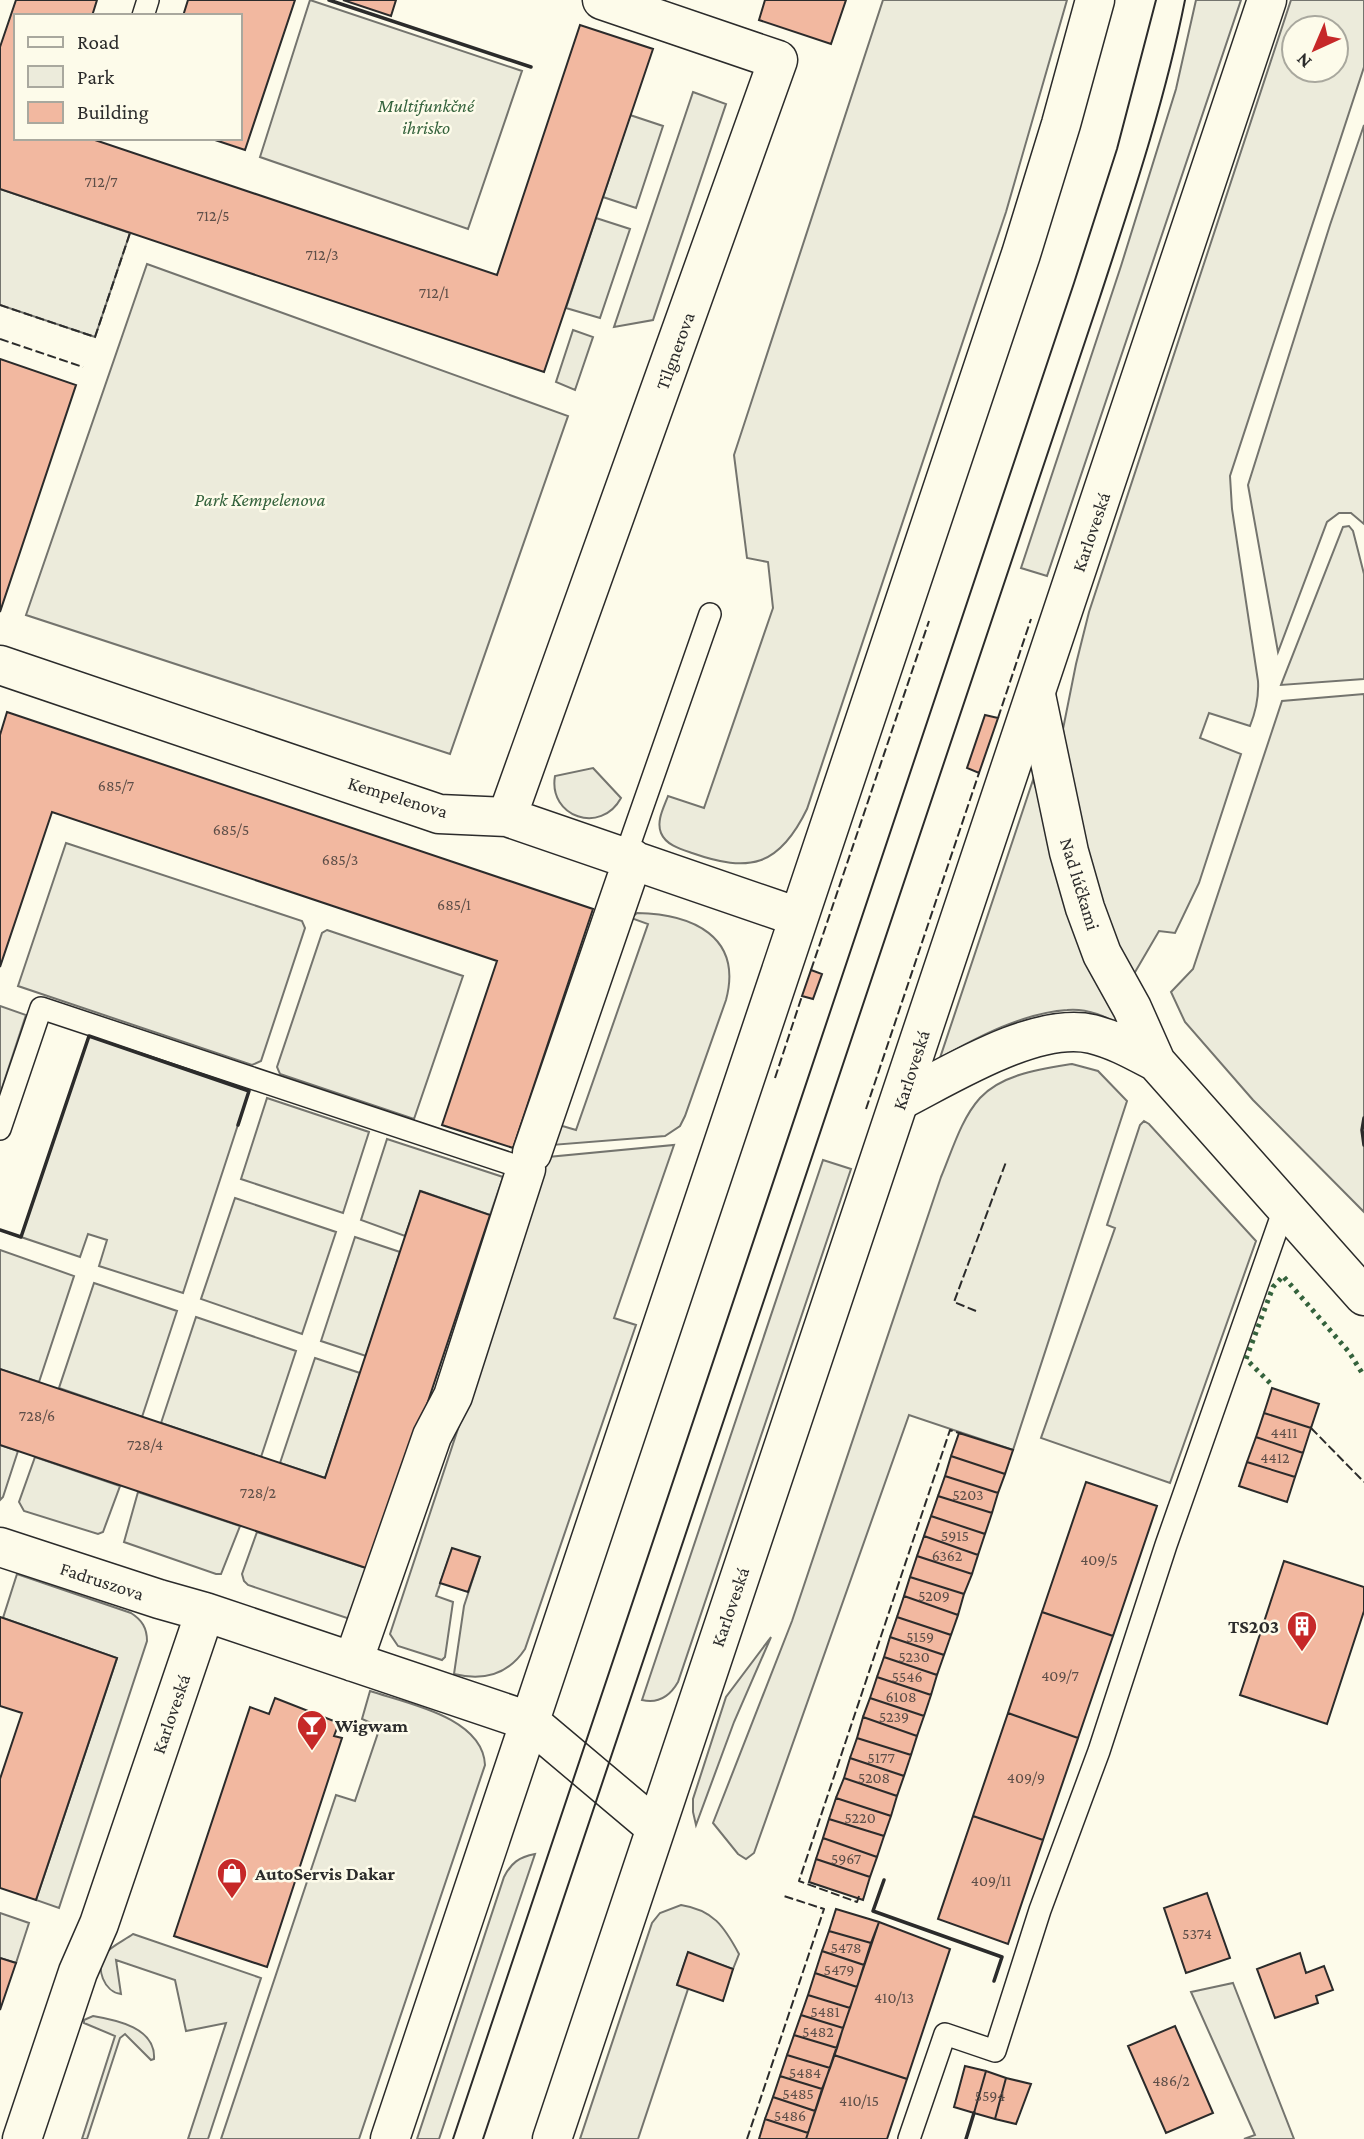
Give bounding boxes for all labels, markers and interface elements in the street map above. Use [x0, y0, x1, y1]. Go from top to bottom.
legend [14, 14, 242, 140]
north arrow [1280, 14, 1350, 84]
text: Road [77, 30, 120, 54]
text: N [1292, 49, 1315, 73]
text: Park [77, 65, 114, 89]
park label: Multifunkčné ihrisko [377, 95, 476, 138]
text: Building [77, 100, 149, 124]
house number: 712/7 [84, 173, 118, 190]
house number: 712/5 [196, 207, 230, 224]
house number: 712/3 [305, 246, 339, 263]
house number: 712/1 [419, 284, 449, 301]
street label: Tilgnerova [651, 309, 699, 393]
park label: Park Kempelenova [195, 489, 325, 510]
street label: Karloveská [1068, 489, 1114, 575]
street label: Kempelenova [346, 772, 451, 822]
house number: 685/7 [98, 777, 135, 794]
house number: 685/5 [213, 821, 249, 838]
street label: Nad lúčkami [1056, 835, 1104, 933]
house number: 685/3 [322, 851, 358, 868]
house number: 685/1 [437, 896, 471, 913]
street label: Karloveská [888, 1027, 934, 1113]
house number: 728/6 [19, 1407, 55, 1424]
house number: 4411 [1271, 1424, 1297, 1441]
house number: 728/4 [127, 1436, 163, 1453]
house number: 4412 [1260, 1449, 1290, 1466]
house number: 728/2 [240, 1484, 277, 1501]
house number: 5203 [952, 1486, 984, 1503]
house number: 5915 [941, 1527, 969, 1544]
house number: 6362 [932, 1547, 963, 1564]
house number: 409/5 [1080, 1551, 1118, 1568]
street label: Fadruszova [57, 1558, 147, 1604]
street label: Karloveská [707, 1564, 753, 1650]
house number: 5209 [918, 1587, 950, 1604]
building icon: TS203 [1285, 1609, 1319, 1653]
place label: TS203 [1228, 1616, 1279, 1637]
house number: 5159 [906, 1628, 934, 1645]
house number: 5230 [898, 1648, 930, 1665]
house number: 409/7 [1041, 1667, 1079, 1684]
house number: 5546 [891, 1668, 923, 1685]
street label: Karloveská [148, 1671, 194, 1757]
house number: 6108 [885, 1688, 917, 1705]
bar icon: Wigwam [295, 1708, 329, 1752]
house number: 5239 [879, 1708, 909, 1725]
place label: Wigwam [334, 1715, 408, 1736]
house number: 5177 [867, 1749, 895, 1766]
house number: 5208 [858, 1769, 890, 1786]
house number: 409/9 [1007, 1769, 1045, 1786]
house number: 5220 [844, 1809, 876, 1826]
house number: 5967 [831, 1850, 862, 1867]
shop icon: AutoServis Dakar [215, 1856, 249, 1900]
place label: AutoServis Dakar [254, 1863, 396, 1884]
house number: 409/11 [971, 1872, 1011, 1889]
house number: 5374 [1182, 1925, 1212, 1942]
house number: 5478 [830, 1939, 862, 1956]
house number: 5479 [824, 1961, 854, 1978]
house number: 410/13 [874, 1989, 914, 2006]
house number: 5481 [810, 2003, 840, 2020]
house number: 5482 [802, 2023, 834, 2040]
house number: 5484 [789, 2064, 821, 2081]
house number: 486/2 [1152, 2072, 1190, 2089]
house number: 5485 [782, 2085, 814, 2102]
house number: 5594 [975, 2087, 1005, 2104]
house number: 410/15 [839, 2092, 879, 2109]
house number: 5486 [774, 2107, 806, 2124]

